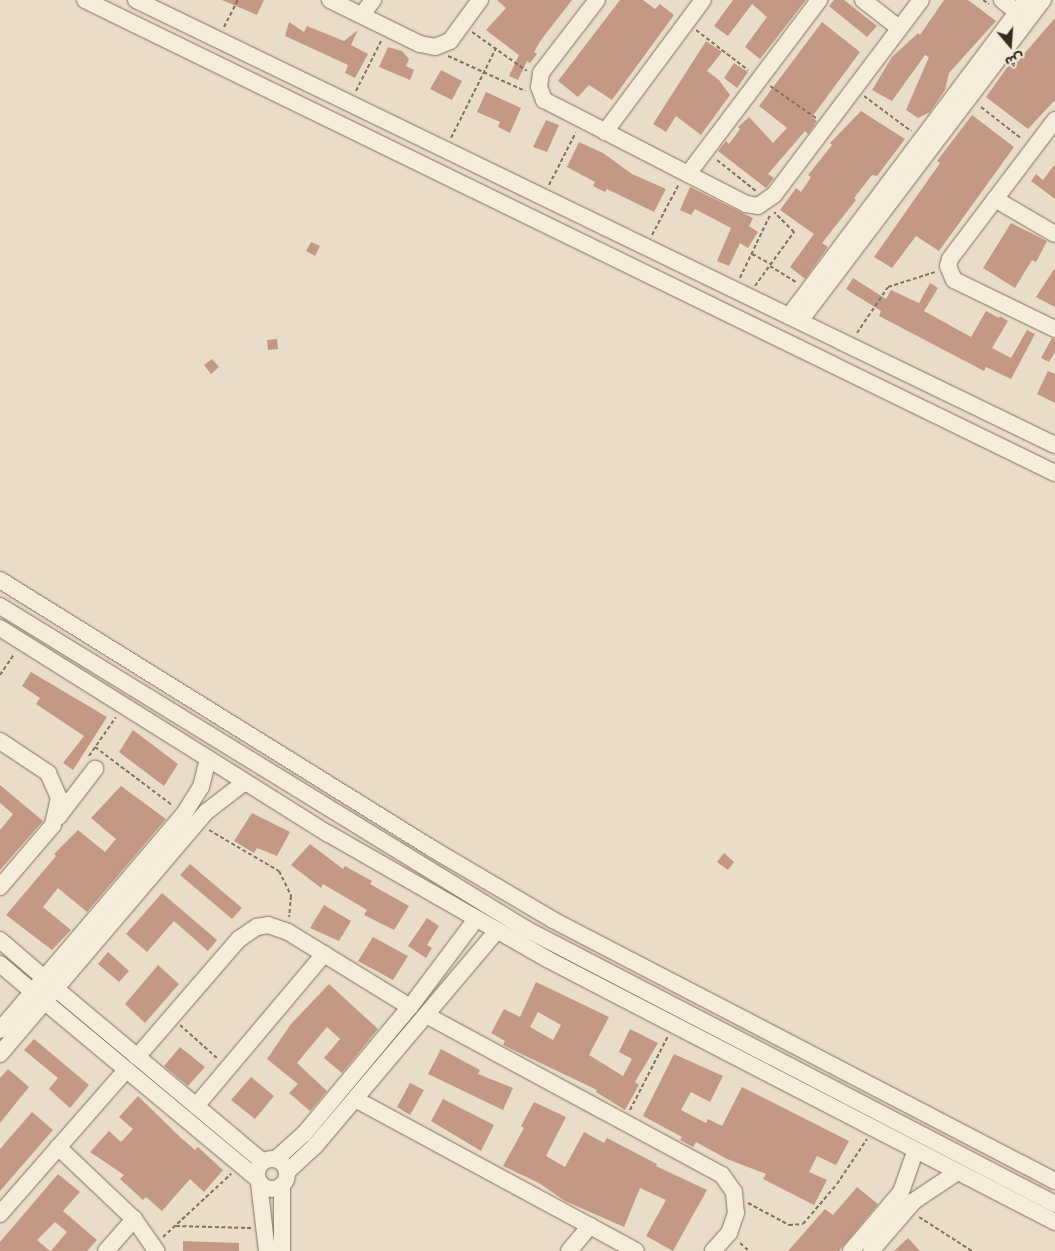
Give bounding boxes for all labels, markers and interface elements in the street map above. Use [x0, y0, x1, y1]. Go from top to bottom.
north arrow [985, 20, 1035, 70]
text: ش [1003, 50, 1026, 70]

